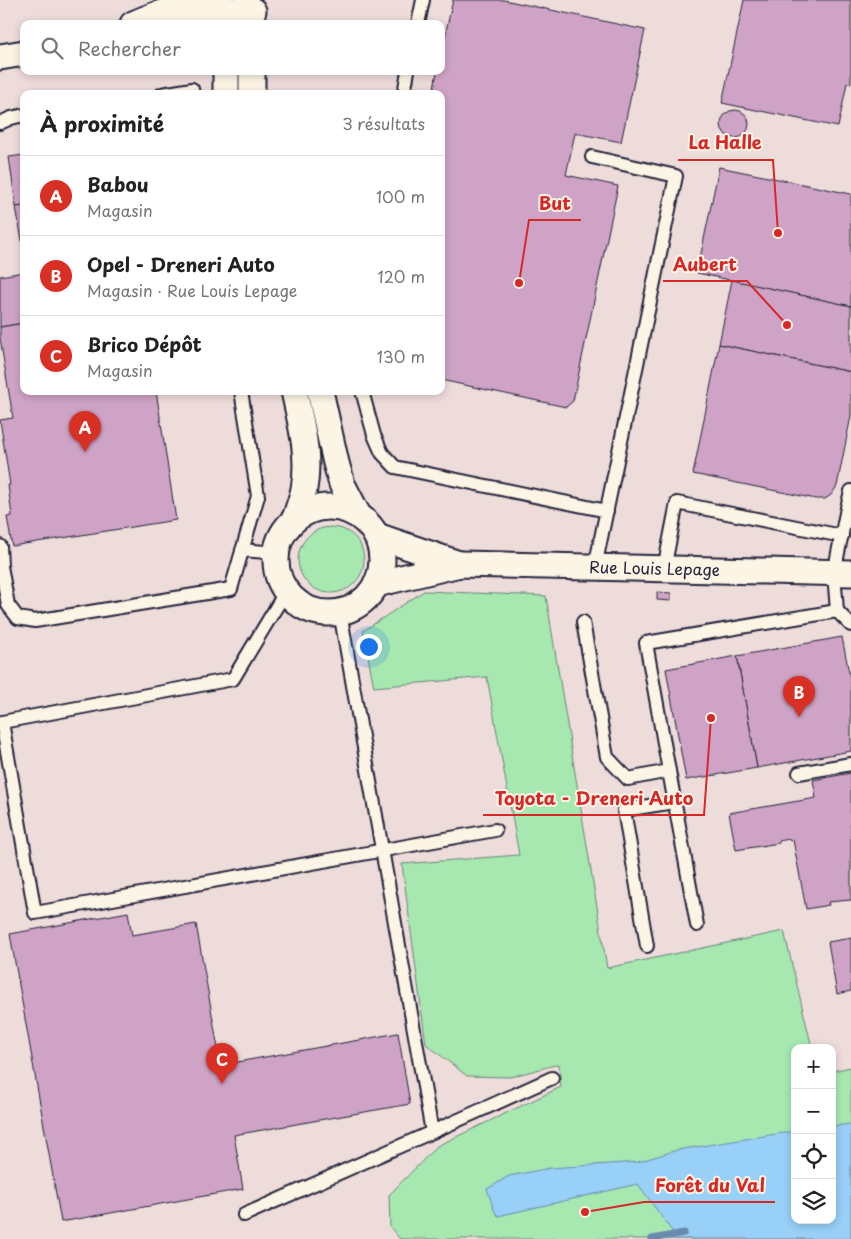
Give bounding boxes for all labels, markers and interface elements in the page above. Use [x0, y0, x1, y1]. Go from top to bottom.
search box [20, 20, 445, 75]
icon: search [38, 34, 66, 62]
text: Rechercher [78, 34, 181, 62]
text: À proximité [40, 107, 164, 139]
text: 3 résultats [342, 111, 425, 135]
callout: La Halle [678, 127, 773, 160]
text: La Halle [688, 128, 762, 155]
text: Babou [87, 170, 149, 198]
text: A [50, 184, 62, 208]
text: 100 m [376, 184, 425, 208]
callout: But [529, 187, 581, 220]
text: But [539, 189, 571, 216]
text: Magasin [87, 198, 153, 222]
callout: Aubert [663, 248, 747, 281]
text: Opel - Dreneri Auto [87, 250, 275, 278]
text: Aubert [673, 250, 737, 277]
text: B [51, 264, 61, 288]
text: 120 m [378, 264, 425, 288]
text: Magasin · Rue Louis Lepage [87, 278, 297, 302]
text: Brico Dépôt [87, 330, 202, 358]
text: C [50, 344, 62, 368]
text: 130 m [377, 344, 425, 368]
text: Magasin [87, 358, 153, 382]
pin: A [69, 411, 101, 452]
street label: Rue Louis Lepage [589, 554, 720, 581]
your location [356, 634, 382, 660]
pin: B [783, 676, 815, 717]
callout: Toyota - Dreneri Auto [483, 782, 704, 815]
text: Toyota - Dreneri Auto [495, 784, 694, 811]
pin: C [206, 1043, 238, 1084]
map controls [791, 1044, 836, 1224]
button: + [791, 1044, 836, 1089]
button: − [791, 1089, 836, 1134]
button: locate [791, 1134, 836, 1179]
callout: Forêt du Val [644, 1169, 775, 1202]
text: Forêt du Val [655, 1171, 765, 1198]
button: layers [791, 1179, 836, 1224]

